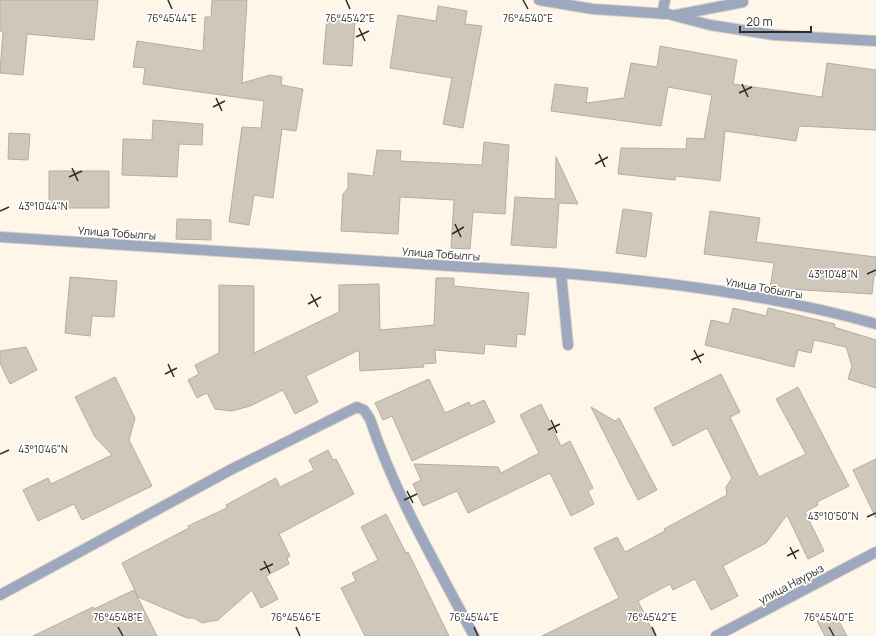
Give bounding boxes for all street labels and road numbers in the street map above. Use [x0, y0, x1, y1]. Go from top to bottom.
street label: Улица Тобылгы [77, 222, 157, 243]
street label: Улица Тобылгы [401, 243, 481, 264]
street label: Улица Тобылгы [724, 273, 804, 302]
street label: улица Наурыз [756, 560, 826, 607]

